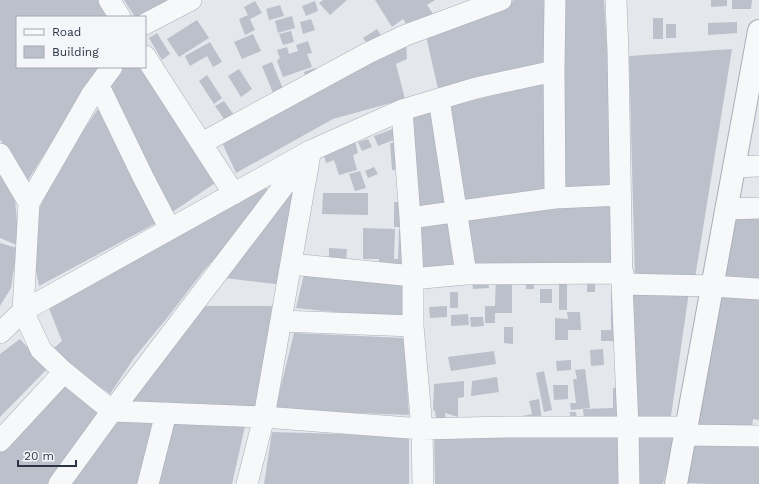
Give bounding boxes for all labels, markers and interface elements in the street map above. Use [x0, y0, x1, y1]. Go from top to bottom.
legend [16, 16, 146, 68]
text: Road [52, 25, 81, 39]
text: Building [52, 45, 99, 59]
scale bar [18, 442, 76, 468]
text: 20 m [24, 449, 54, 463]

